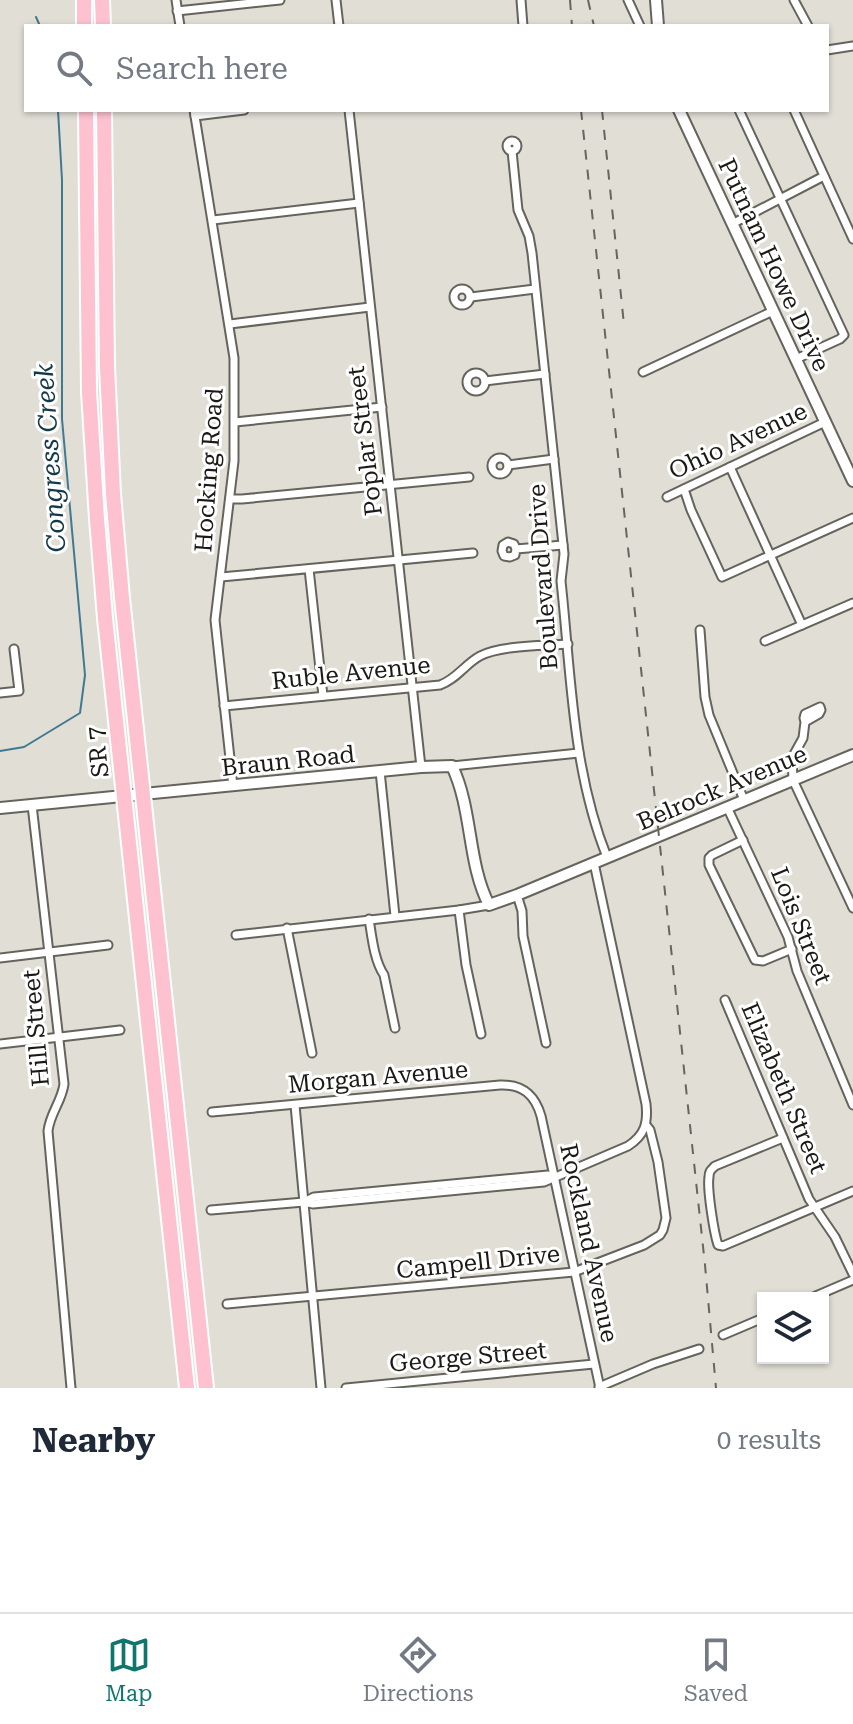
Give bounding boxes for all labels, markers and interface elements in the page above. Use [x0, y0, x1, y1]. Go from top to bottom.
search box [24, 24, 829, 112]
icon: search [52, 46, 96, 90]
text: Search here [116, 51, 288, 86]
street label: Putnam Howe Drive [712, 154, 836, 376]
water label: Congress Creek [28, 362, 72, 554]
street label: Poplar Street [342, 365, 388, 517]
street label: Hocking Road [189, 387, 229, 553]
street label: Ohio Avenue [665, 397, 811, 485]
street label: Boulevard Drive [523, 483, 563, 671]
street label: Ruble Avenue [270, 651, 432, 695]
street label: SR 7 [81, 725, 115, 779]
street label: Braun Road [220, 740, 356, 782]
street label: Belrock Avenue [633, 740, 811, 836]
street label: Lois Street [765, 863, 837, 989]
street label: Hill Street [17, 968, 55, 1088]
street label: Elizabeth Street [735, 998, 833, 1178]
street label: Morgan Avenue [287, 1055, 469, 1099]
street label: Rockland Avenue [554, 1141, 624, 1345]
street label: Campell Drive [395, 1239, 561, 1285]
map controls [757, 1292, 829, 1364]
button: layers [757, 1292, 829, 1364]
street label: George Street [388, 1336, 548, 1378]
text: Nearby [32, 1420, 155, 1460]
text: 0 results [717, 1425, 821, 1455]
tab: Map [105, 1633, 152, 1706]
tab: Directions [363, 1633, 473, 1706]
tab: Saved [684, 1633, 748, 1706]

